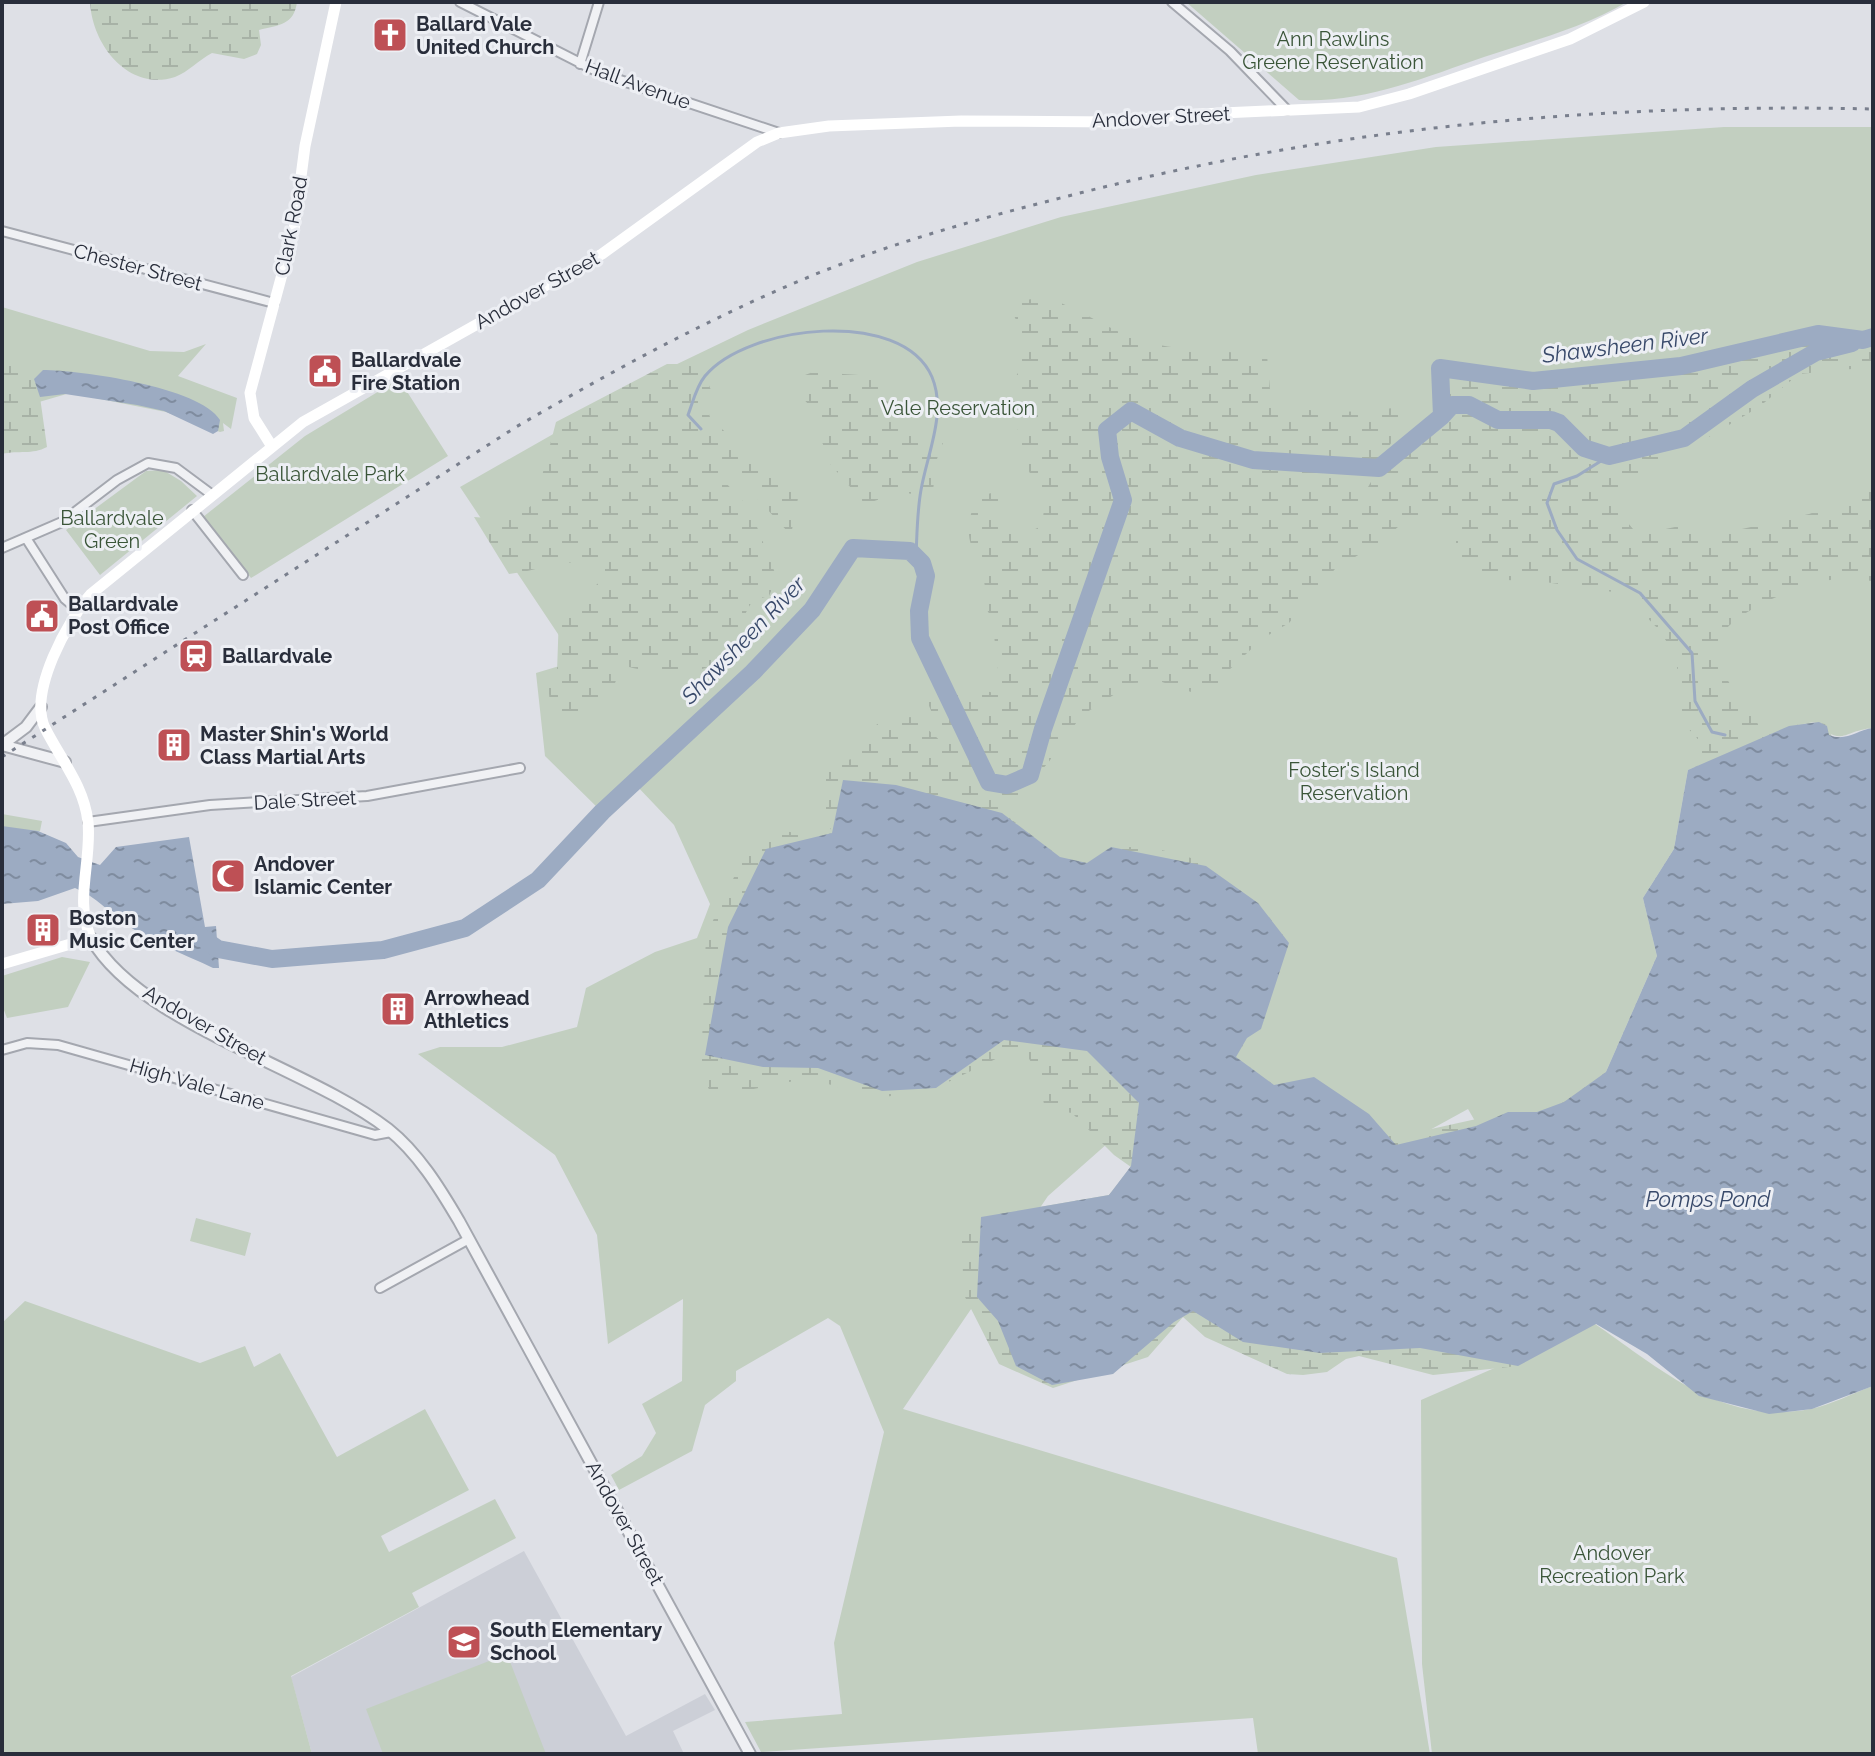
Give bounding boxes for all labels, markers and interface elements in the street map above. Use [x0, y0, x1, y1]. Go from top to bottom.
place label: Ballard Vale United Church [416, 12, 554, 59]
church icon: Ballard Vale United Church [371, 16, 409, 54]
park label: Ann Rawlins Greene Reservation [1242, 27, 1424, 74]
street label: Hall Avenue [582, 54, 694, 114]
street label: Andover Street [1091, 101, 1231, 133]
street label: Clark Road [270, 174, 312, 278]
street label: Chester Street [71, 238, 205, 296]
street label: Andover Street [471, 246, 604, 334]
water label: Shawsheen River [1540, 322, 1711, 368]
place label: Ballardvale Fire Station [351, 348, 461, 395]
public building icon: Ballardvale Fire Station [306, 352, 344, 390]
park label: Vale Reservation [881, 396, 1035, 420]
park label: Ballardvale Park [255, 462, 405, 486]
park label: Ballardvale Green [60, 506, 164, 553]
water label: Shawsheen River [675, 570, 811, 710]
place label: Ballardvale Post Office [68, 592, 178, 639]
public building icon: Ballardvale Post Office [23, 597, 61, 635]
station icon: Ballardvale [177, 637, 215, 675]
place label: Ballardvale [222, 644, 332, 668]
place label: Master Shin's World Class Martial Arts [200, 722, 389, 769]
building icon: Master Shin's World Class Martial Arts [155, 726, 193, 764]
park label: Foster's Island Reservation [1288, 758, 1420, 805]
street label: Dale Street [253, 785, 357, 815]
place label: Andover Islamic Center [254, 852, 392, 899]
mosque icon: Andover Islamic Center [209, 857, 247, 895]
place label: Boston Music Center [69, 906, 195, 953]
building icon: Boston Music Center [24, 911, 62, 949]
street label: Andover Street [139, 980, 271, 1070]
place label: Arrowhead Athletics [424, 986, 530, 1033]
building icon: Arrowhead Athletics [379, 990, 417, 1028]
street label: High Vale Lane [127, 1053, 267, 1115]
water label: Pomps Pond [1646, 1186, 1771, 1212]
street label: Andover Street [581, 1457, 669, 1590]
park label: Andover Recreation Park [1539, 1541, 1685, 1588]
place label: South Elementary School [490, 1618, 662, 1665]
school or university icon: South Elementary School [445, 1623, 483, 1661]

